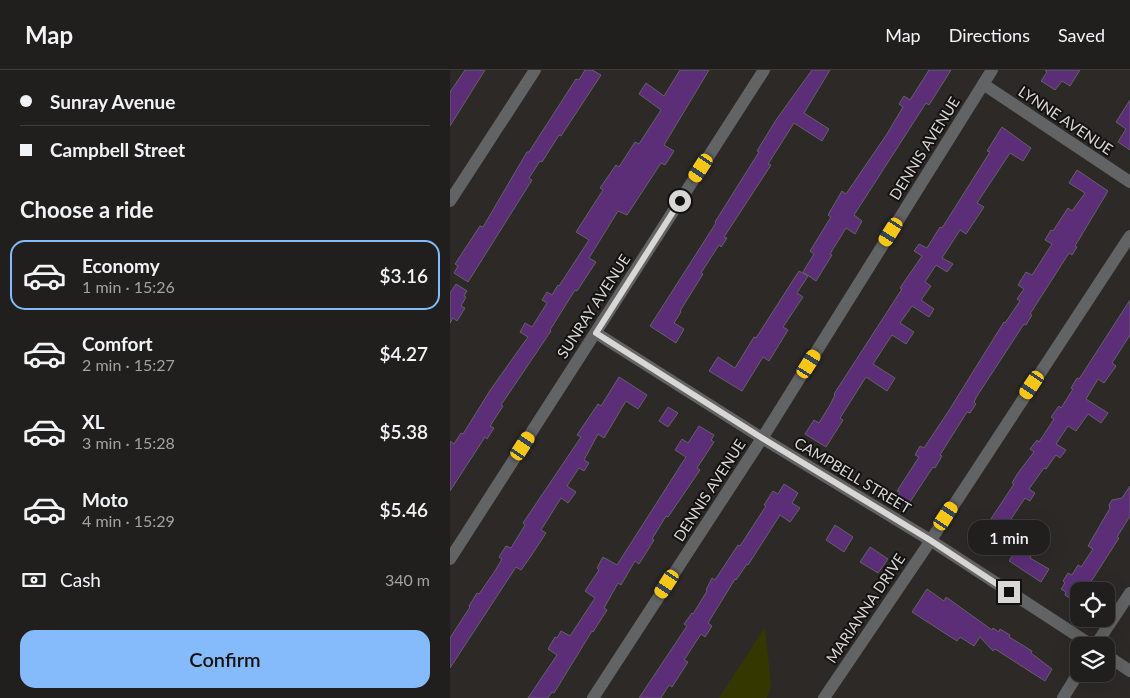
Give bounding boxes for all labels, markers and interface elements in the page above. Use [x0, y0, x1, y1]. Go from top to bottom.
text: Map [25, 20, 73, 49]
text: Map [885, 24, 921, 46]
text: Directions [949, 24, 1030, 46]
text: Saved [1058, 24, 1105, 46]
street label: LYNNE AVENUE [1015, 82, 1117, 158]
text: Sunray Avenue [50, 90, 175, 113]
street label: DENNIS AVENUE [885, 93, 963, 203]
text: Campbell Street [50, 138, 185, 161]
car [686, 151, 715, 185]
route start [669, 190, 691, 212]
text: Choose a ride [20, 196, 154, 223]
car [876, 215, 905, 249]
street label: SUNRAY AVENUE [553, 251, 633, 361]
icon: car [22, 253, 67, 298]
text: Economy [82, 254, 160, 277]
text: $3.16 [379, 264, 428, 287]
text: 1 min · 15:26 [82, 277, 175, 296]
icon: car [22, 331, 67, 376]
text: Comfort [82, 332, 153, 355]
text: $4.27 [379, 342, 428, 365]
car [794, 347, 823, 381]
text: 2 min · 15:27 [82, 355, 175, 374]
car [1017, 368, 1046, 402]
icon: car [22, 409, 67, 454]
text: XL [82, 410, 105, 433]
text: $5.38 [379, 420, 428, 443]
car [508, 429, 537, 463]
text: 3 min · 15:28 [82, 433, 175, 452]
street label: CAMPBELL STREET [791, 433, 915, 517]
street label: DENNIS AVENUE [669, 436, 749, 544]
icon: car [22, 487, 67, 532]
text: Moto [82, 488, 128, 511]
text: $5.46 [379, 498, 428, 521]
car [931, 499, 960, 533]
text: 4 min · 15:29 [82, 511, 175, 530]
callout: 1 min [968, 520, 1050, 554]
text: 1 min [989, 528, 1029, 547]
street label: MARIANNA DRIVE [822, 550, 908, 666]
icon: cash [20, 566, 48, 594]
car [652, 567, 681, 601]
text: Cash [60, 568, 101, 591]
text: 340 m [385, 570, 430, 589]
route end [998, 581, 1020, 603]
map controls [1070, 582, 1115, 682]
button: locate [1070, 582, 1115, 627]
button: Confirm [20, 630, 430, 688]
button: layers [1070, 637, 1115, 682]

